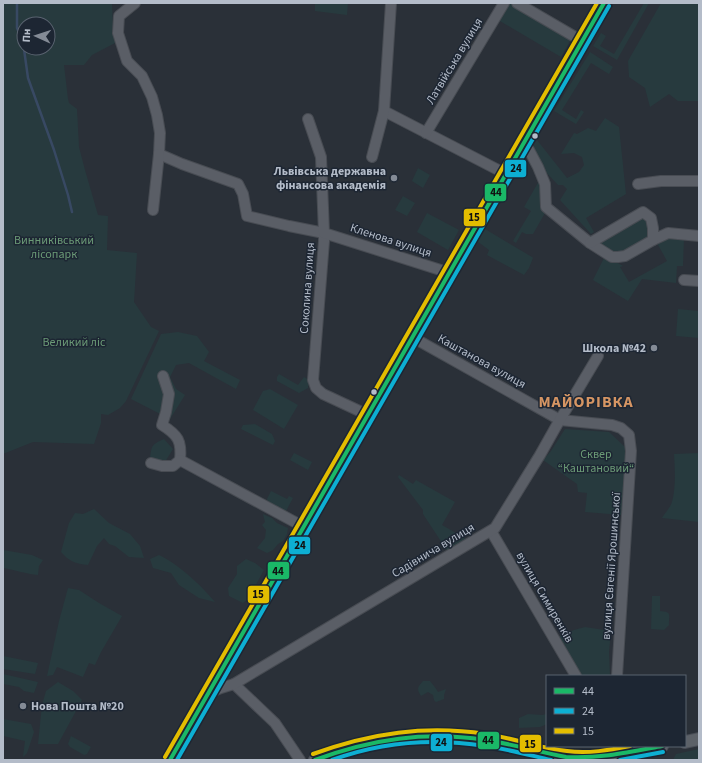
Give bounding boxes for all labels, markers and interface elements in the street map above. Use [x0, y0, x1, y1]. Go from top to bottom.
street label: Латвійська вулиця [422, 15, 487, 108]
north arrow [16, 16, 56, 56]
text: Пн [19, 28, 34, 43]
unlabelled marker [530, 131, 540, 141]
line badge: 24 [504, 159, 527, 178]
text: 24 [510, 161, 522, 176]
place label: Львівська державна фінансова академія [273, 163, 386, 194]
marker: Львівська державна фінансова академія [389, 173, 399, 183]
line badge: 44 [484, 183, 507, 202]
text: 44 [490, 185, 502, 200]
line badge: 15 [463, 208, 486, 227]
text: 15 [468, 210, 480, 225]
street label: Кленова вулиця [348, 219, 434, 262]
park label: Винниківський лісопарк [14, 232, 94, 263]
street label: Соколина вулиця [296, 242, 319, 334]
street label: Каштанова вулиця [434, 330, 529, 393]
park label: Великий ліс [43, 334, 106, 351]
place label: Школа №42 [582, 340, 646, 357]
marker: Школа №42 [649, 343, 659, 353]
unlabelled marker [369, 387, 379, 397]
district label: МАЙОРІВКА [538, 391, 634, 413]
park label: Сквер “Каштановий“ [558, 446, 634, 477]
street label: вулиця Євгенії Ярошинської [598, 491, 625, 640]
street label: Садівнича вулиця [389, 519, 478, 582]
line badge: 24 [288, 536, 311, 555]
text: 24 [294, 538, 306, 553]
street label: вулиця Симиренків [512, 549, 578, 646]
line badge: 44 [267, 561, 290, 580]
text: 44 [272, 564, 284, 579]
line badge: 15 [247, 585, 270, 604]
text: 15 [252, 587, 264, 602]
legend [546, 675, 686, 747]
text: 44 [582, 683, 594, 700]
place label: Нова Пошта №20 [31, 698, 124, 715]
marker: Нова Пошта №20 [18, 701, 28, 711]
text: 24 [582, 703, 594, 720]
text: 15 [582, 723, 594, 740]
line badge: 44 [477, 731, 500, 750]
line badge: 24 [430, 733, 453, 752]
text: 44 [482, 733, 494, 748]
line badge: 15 [519, 734, 542, 753]
text: 24 [435, 735, 447, 750]
text: 15 [524, 737, 536, 752]

